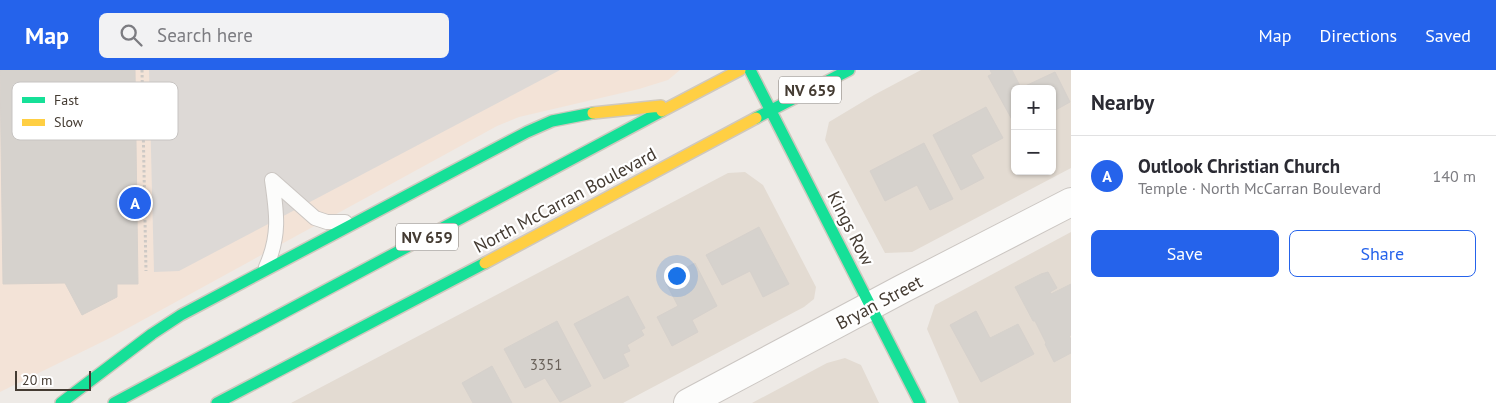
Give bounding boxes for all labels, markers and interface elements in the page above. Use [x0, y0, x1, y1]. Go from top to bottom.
search box [99, 13, 449, 58]
text: Map [25, 20, 69, 51]
icon: search [117, 21, 145, 49]
text: Search here [157, 23, 253, 47]
text: Map [1259, 24, 1291, 47]
text: Directions [1319, 24, 1397, 47]
text: Saved [1425, 24, 1471, 47]
road number: NV 659 [779, 76, 841, 104]
legend [12, 82, 178, 140]
map controls [1011, 85, 1056, 175]
button: + [1011, 85, 1056, 130]
text: Nearby [1091, 89, 1154, 116]
text: Fast [54, 91, 79, 109]
text: Slow [54, 113, 84, 131]
button: − [1011, 130, 1056, 175]
street label: North McCarran Boulevard [470, 142, 660, 258]
text: Outlook Christian Church [1138, 154, 1340, 178]
text: A [1102, 166, 1112, 186]
text: 140 m [1433, 166, 1476, 186]
text: Temple · North McCarran Boulevard [1138, 178, 1381, 198]
pin: A [119, 184, 151, 222]
street label: Kings Row [823, 187, 880, 270]
road number: NV 659 [396, 224, 458, 250]
button: Save [1091, 230, 1279, 277]
button: Share [1289, 230, 1476, 277]
your location [664, 263, 690, 289]
street label: Bryan Street [832, 270, 926, 334]
house number: 3351 [530, 355, 562, 374]
scale bar [15, 368, 91, 391]
text: 20 m [22, 371, 52, 389]

